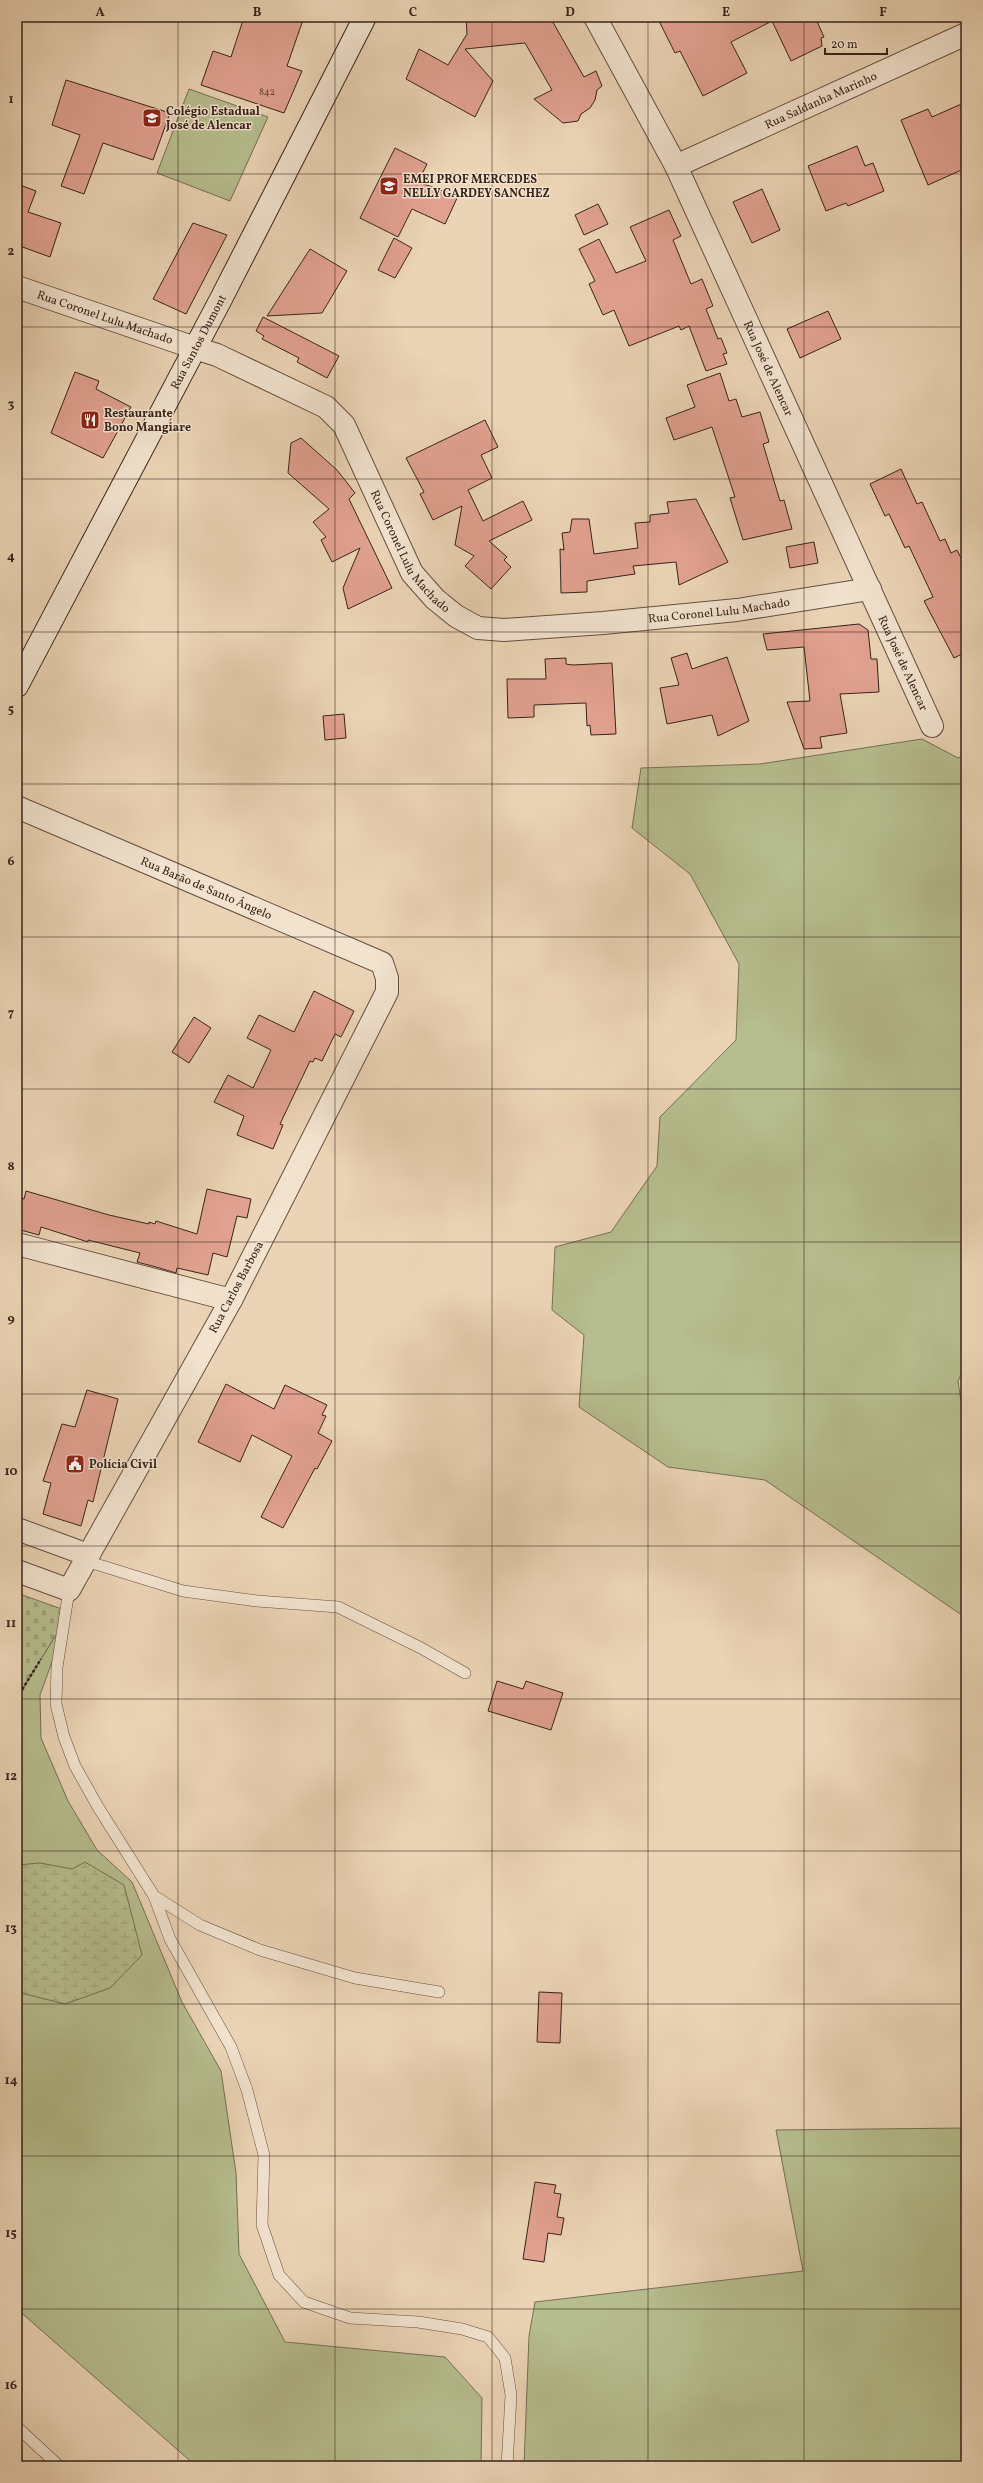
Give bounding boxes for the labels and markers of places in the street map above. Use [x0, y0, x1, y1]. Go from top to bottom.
place label: Colégio Estadual José de Alencar [165, 104, 260, 134]
school or university icon: Colégio Estadual José de Alencar [141, 107, 163, 129]
place label: EMEI PROF MERCEDES NELLY GARDEY SANCHEZ [403, 172, 550, 202]
school or university icon: EMEI PROF MERCEDES NELLY GARDEY SANCHEZ [378, 175, 400, 197]
place label: Restaurante Bono Mangiare [104, 406, 191, 436]
restaurant icon: Restaurante Bono Mangiare [79, 409, 101, 431]
public building icon: Polícia Civil [64, 1453, 86, 1475]
place label: Polícia Civil [89, 1457, 157, 1473]

